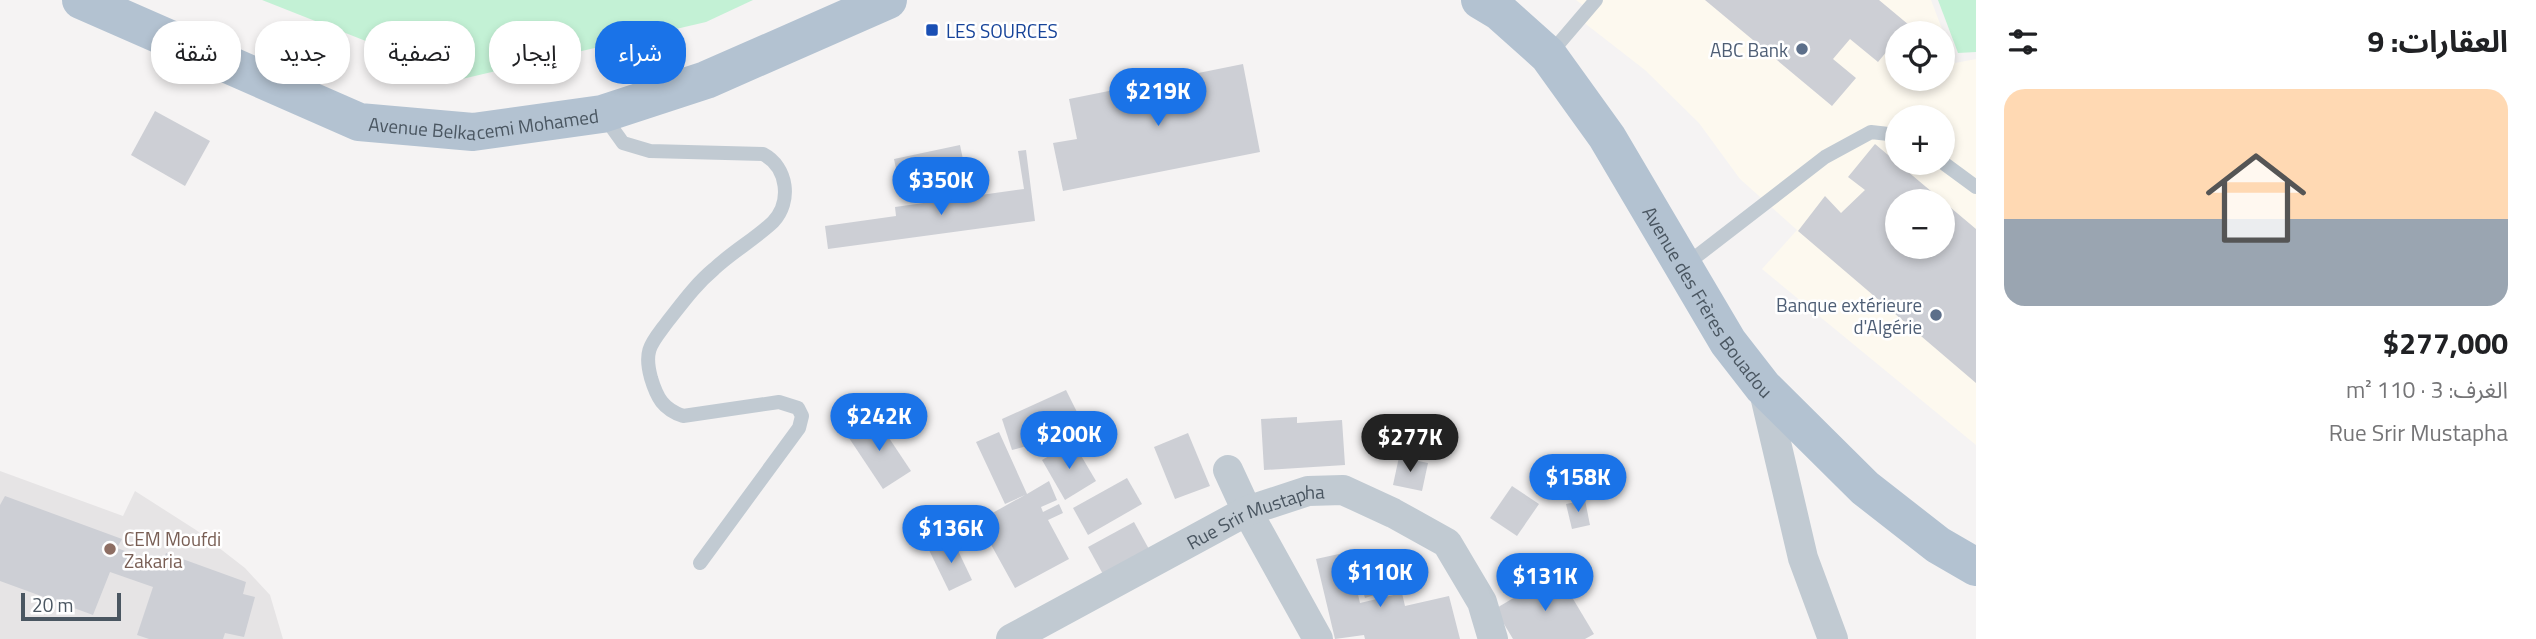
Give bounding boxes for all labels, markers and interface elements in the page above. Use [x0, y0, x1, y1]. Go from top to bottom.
place label: LES SOURCES [946, 16, 1058, 45]
text: العقارات: 9 [2367, 18, 2508, 64]
chip: شقة [151, 21, 241, 84]
chip: جديد [255, 21, 350, 84]
chip: تصفية [364, 21, 475, 84]
chip: إيجار [489, 21, 581, 84]
chip: شراء [595, 21, 686, 84]
map controls [1885, 21, 1955, 259]
button: locate [1885, 21, 1955, 91]
marker: LES SOURCES [924, 22, 940, 38]
icon: filters [2004, 23, 2042, 61]
place label: ABC Bank [1710, 35, 1788, 64]
marker: ABC Bank [1794, 41, 1810, 57]
pin: $219K [1109, 68, 1207, 128]
text: $219K [1125, 73, 1191, 108]
street label: Avenue Belkacemi Mohamed [368, 100, 600, 147]
button: + [1885, 105, 1955, 175]
icon: home [2193, 135, 2319, 261]
pin: $350K [892, 158, 990, 217]
text: $350K [908, 162, 974, 197]
button: − [1885, 189, 1955, 259]
street label: Avenue des Frères Bouadou [1636, 200, 1780, 404]
place label: Banque extérieure d'Algérie [1776, 290, 1922, 341]
marker: Banque extérieure d'Algérie [1928, 307, 1944, 323]
text: $277,000 [2383, 320, 2508, 366]
text: الغرف: 3 · 110 m² [2346, 372, 2508, 407]
pin: $242K [830, 393, 928, 453]
text: $242K [846, 398, 912, 433]
pin: $200K [1020, 412, 1118, 471]
pin: $277K [1361, 414, 1459, 474]
text: Rue Srir Mustapha [2329, 415, 2508, 450]
text: $200K [1036, 416, 1102, 451]
text: $277K [1377, 419, 1443, 454]
pin: $158K [1529, 454, 1627, 514]
text: $158K [1545, 459, 1611, 494]
street label: Rue Srir Mustapha [1181, 476, 1325, 556]
pin: $136K [902, 505, 1000, 565]
text: $136K [918, 510, 984, 545]
place label: CEM Moufdi Zakaria [124, 524, 221, 575]
marker: CEM Moufdi Zakaria [102, 541, 118, 557]
pin: $110K [1331, 550, 1429, 609]
text: $110K [1347, 554, 1413, 589]
pin: $131K [1496, 554, 1594, 613]
text: $131K [1512, 558, 1578, 593]
scale bar [21, 590, 121, 622]
text: 20 m [32, 590, 73, 619]

